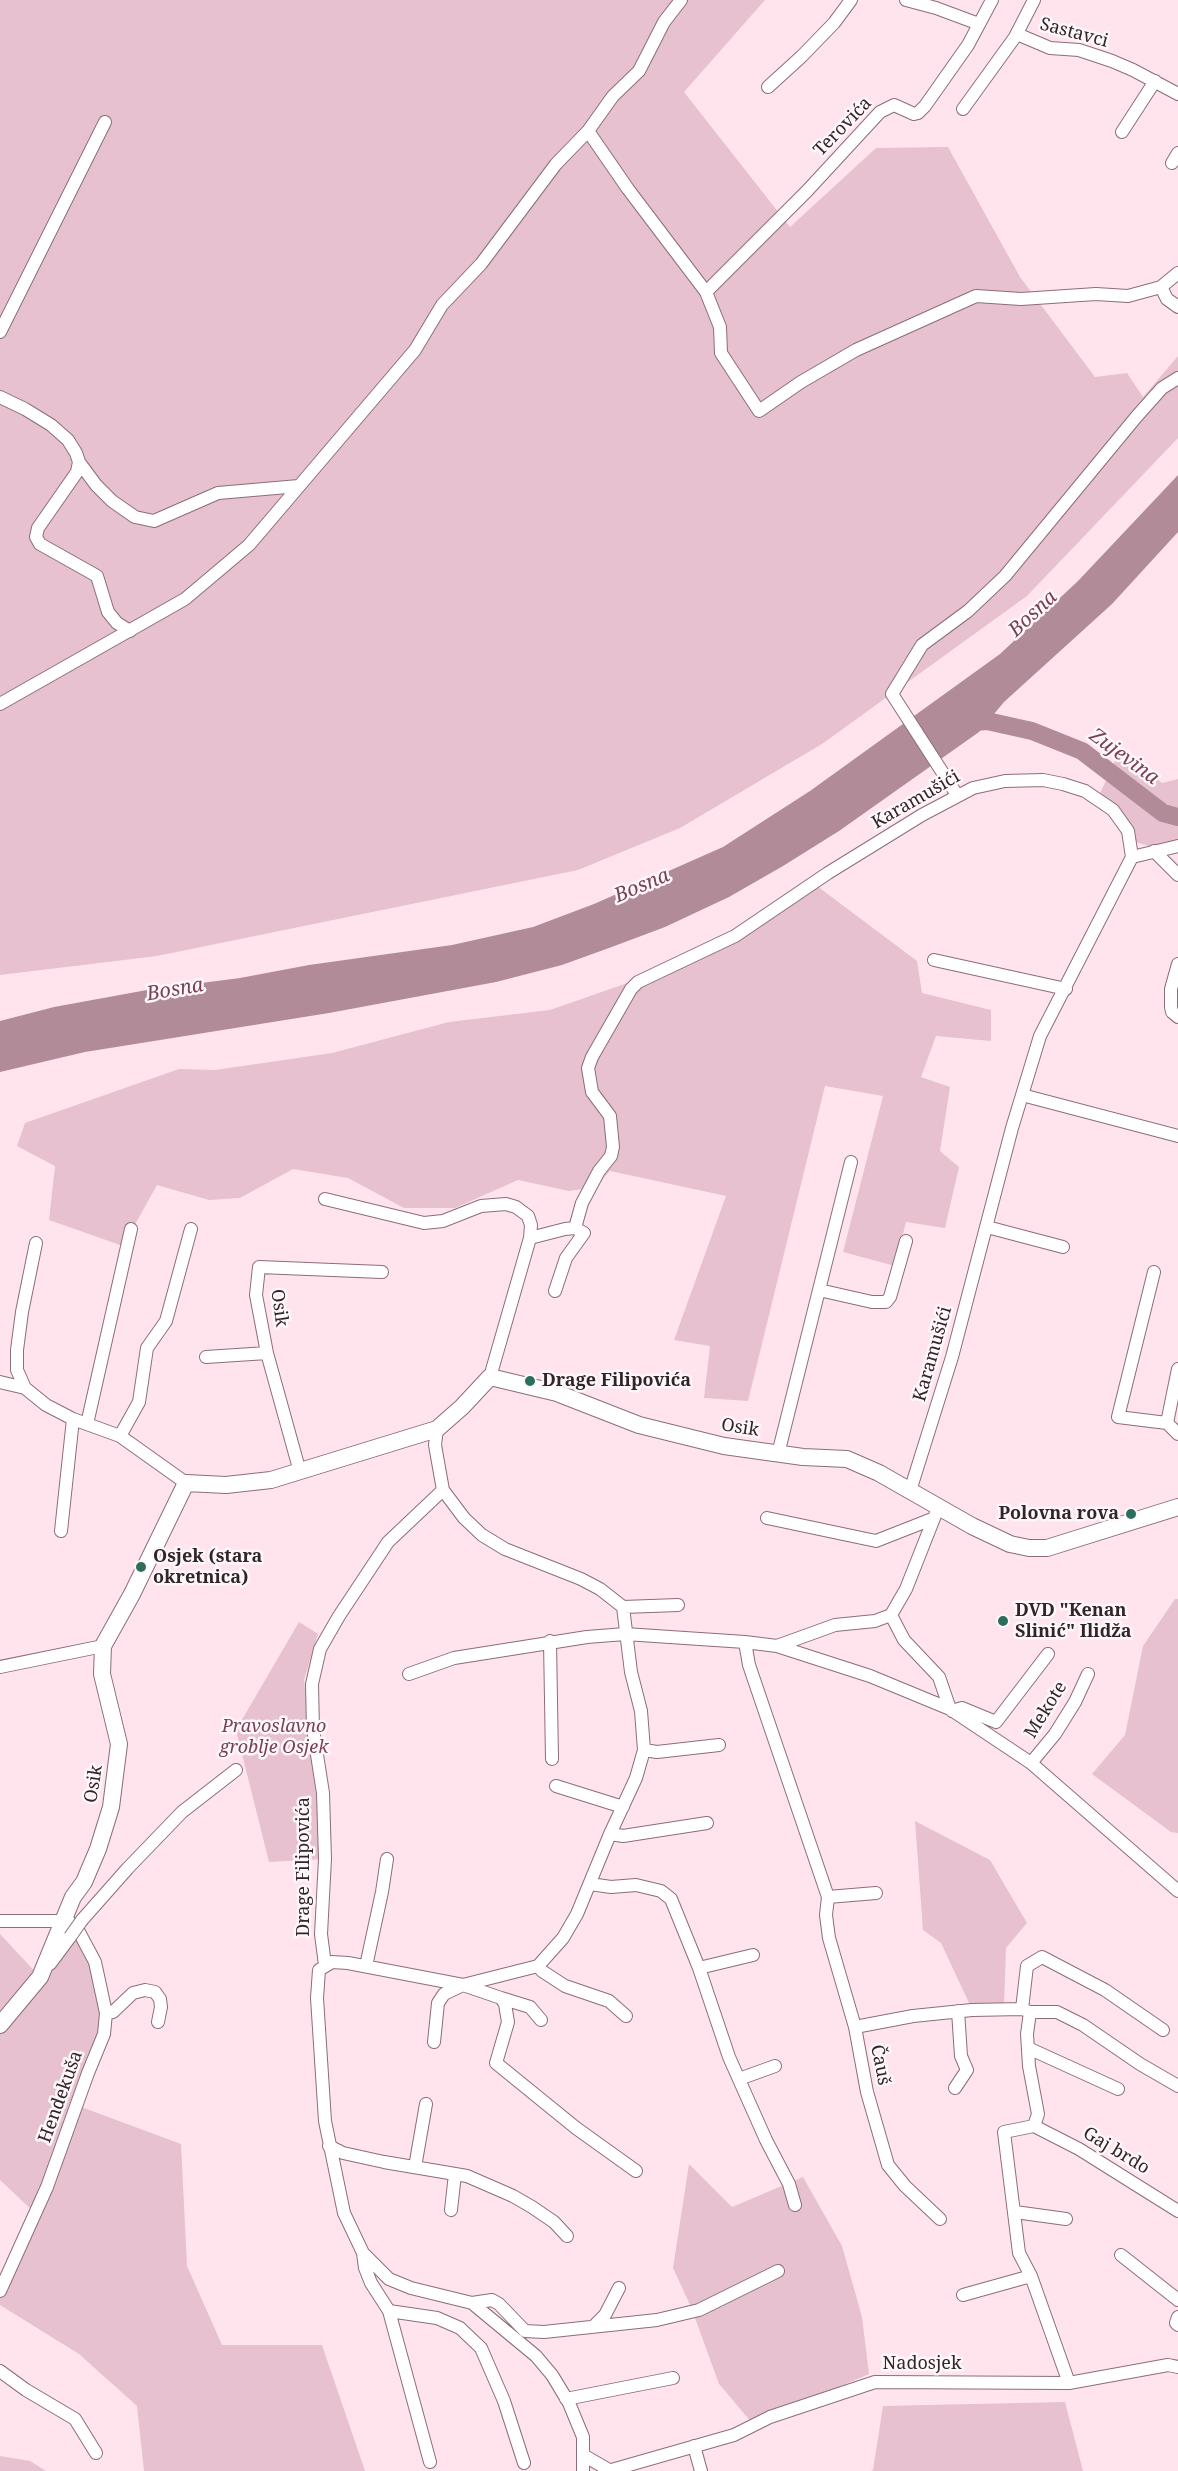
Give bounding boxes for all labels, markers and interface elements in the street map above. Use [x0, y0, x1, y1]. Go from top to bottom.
street label: Sastavci [1038, 14, 1110, 52]
street label: Terovića [810, 93, 876, 161]
water label: Bosna [1004, 586, 1062, 642]
water label: Zujevina [1085, 724, 1163, 790]
street label: Karamušići [868, 766, 964, 834]
water label: Bosna [611, 864, 673, 908]
water label: Bosna [145, 973, 205, 1007]
street label: Osik [266, 1288, 292, 1328]
street label: Karamušići [909, 1304, 957, 1404]
place label: Drage Filipovića [542, 1370, 691, 1392]
marker: Drage Filipovića [523, 1374, 537, 1388]
street label: Osik [720, 1414, 760, 1442]
place label: Polovna rova [999, 1503, 1119, 1525]
marker: Polovna rova [1124, 1507, 1138, 1521]
place label: Osjek (stara okretnica) [153, 1546, 262, 1588]
marker: Osjek (stara okretnica) [134, 1560, 148, 1574]
place label: DVD "Kenan Slinić" Ilidža [1015, 1600, 1132, 1642]
marker: DVD "Kenan Slinić" Ilidža [996, 1614, 1010, 1628]
street label: Mekote [1020, 1678, 1072, 1742]
park label: Pravoslavno groblje Osjek [220, 1716, 328, 1758]
street label: Osik [80, 1764, 108, 1804]
street label: Drage Filipovića [293, 1797, 315, 1937]
street label: Čauš [866, 2043, 894, 2087]
street label: Hendekuša [34, 2048, 88, 2146]
street label: Gaj brdo [1079, 2123, 1153, 2179]
street label: Nadosjek [883, 2353, 961, 2375]

